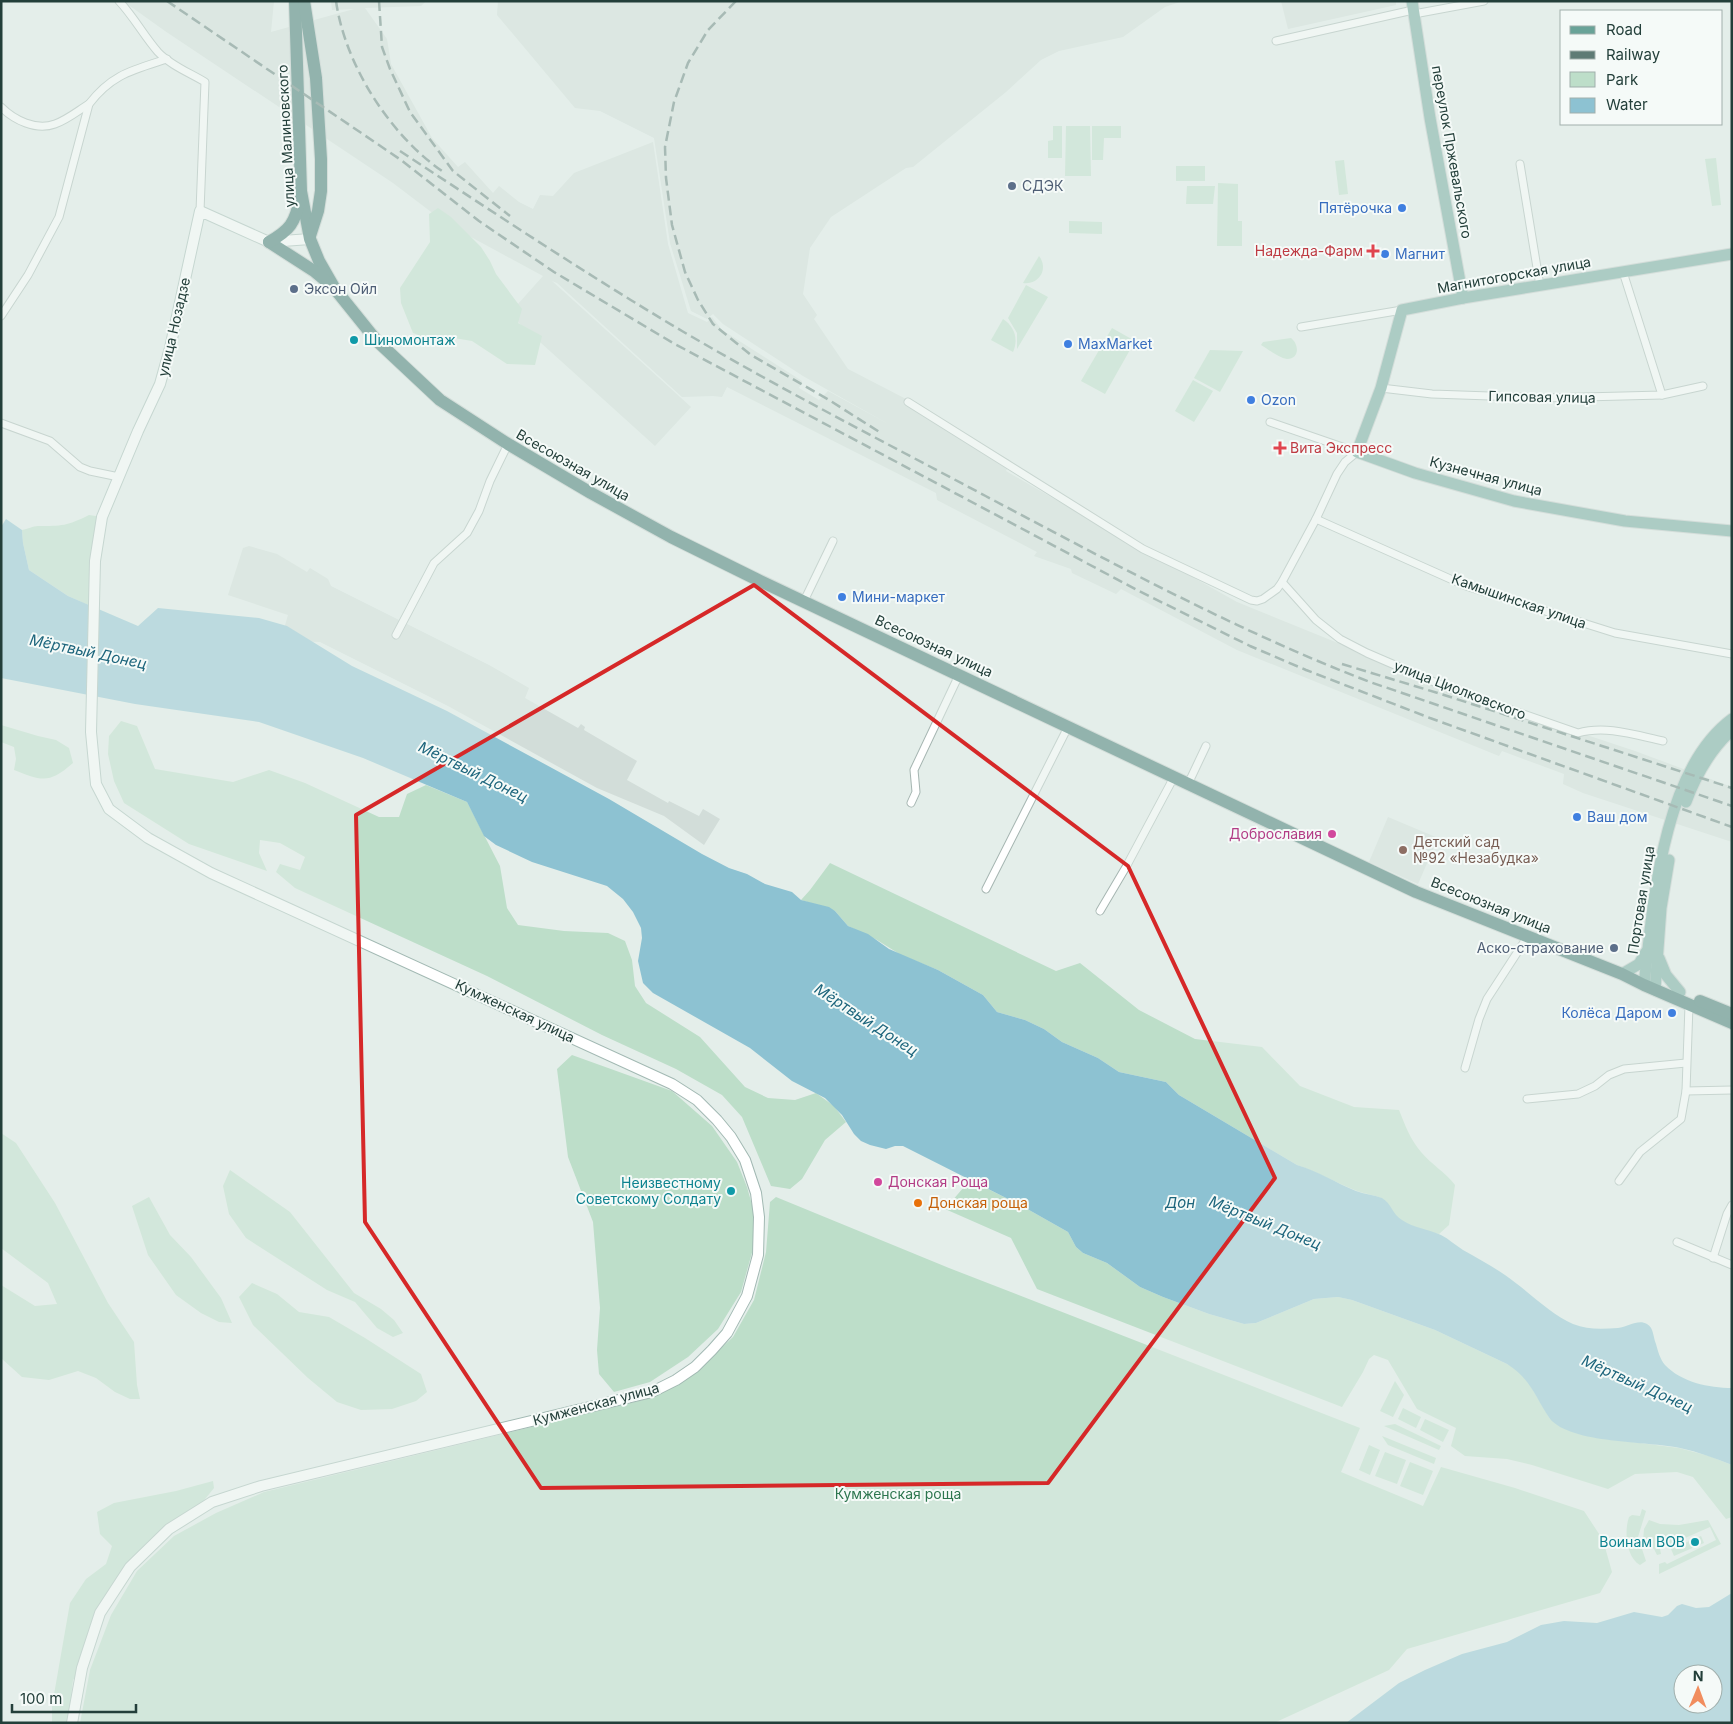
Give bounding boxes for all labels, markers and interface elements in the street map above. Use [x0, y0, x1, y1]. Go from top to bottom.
legend [1560, 10, 1723, 125]
text: Road [1606, 20, 1642, 39]
text: Railway [1606, 45, 1661, 64]
street label: улица Малиновского [273, 64, 298, 208]
street label: переулок Пржевальского [1429, 64, 1476, 240]
text: Park [1606, 70, 1639, 89]
text: Water [1606, 95, 1648, 114]
place label: СДЭК [1022, 177, 1064, 194]
marker: СДЭК [1006, 180, 1018, 192]
place label: Пятёрочка [1319, 199, 1392, 216]
marker: Пятёрочка [1396, 202, 1408, 214]
place label: Надежда-Фарм [1255, 242, 1363, 259]
marker: Надежда-Фарм [1367, 245, 1379, 257]
place label: Магнит [1395, 245, 1445, 262]
marker: Магнит [1379, 248, 1391, 260]
street label: Магнитогорская улица [1436, 253, 1592, 296]
street label: улица Нозадзе [154, 276, 193, 378]
place label: Эксон Ойл [304, 280, 377, 297]
marker: Эксон Ойл [288, 283, 300, 295]
place label: Шиномонтаж [364, 331, 456, 348]
marker: Шиномонтаж [348, 334, 360, 346]
place label: MaxMarket [1078, 335, 1153, 352]
marker: MaxMarket [1062, 338, 1074, 350]
street label: Гипсовая улица [1488, 387, 1596, 406]
place label: Ozon [1261, 391, 1296, 408]
marker: Ozon [1245, 394, 1257, 406]
street label: Всесоюзная улица [514, 425, 633, 504]
place label: Вита Экспресс [1290, 439, 1392, 456]
marker: Вита Экспресс [1274, 442, 1286, 454]
street label: Кузнечная улица [1428, 452, 1544, 499]
street label: Камышинская улица [1450, 569, 1589, 632]
place label: Мини-маркет [852, 588, 946, 605]
marker: Мини-маркет [836, 591, 848, 603]
street label: Всесоюзная улица [873, 611, 996, 680]
water label: Мёртвый Донец [28, 630, 148, 673]
street label: улица Циолковского [1392, 657, 1529, 723]
water label: Мёртвый Донец [416, 737, 531, 806]
place label: Ваш дом [1587, 808, 1647, 825]
marker: Ваш дом [1571, 811, 1583, 823]
place label: Доброславия [1229, 825, 1322, 842]
marker: Доброславия [1326, 828, 1338, 840]
place label: Детский сад №92 «Незабудка» [1413, 833, 1539, 866]
marker: Детский сад №92 «Незабудка» [1397, 844, 1409, 856]
street label: Портовая улица [1624, 845, 1657, 955]
street label: Всесоюзная улица [1429, 873, 1554, 936]
place label: Аско-страхование [1477, 939, 1604, 956]
marker: Аско-страхование [1608, 942, 1620, 954]
street label: Кумженская улица [453, 975, 578, 1046]
water label: Мёртвый Донец [811, 979, 921, 1060]
place label: Колёса Даром [1562, 1004, 1662, 1021]
marker: Колёса Даром [1666, 1007, 1678, 1019]
place label: Донская Роща [888, 1173, 988, 1190]
place label: Неизвестному Советскому Солдату [576, 1174, 721, 1207]
marker: Донская Роща [872, 1176, 884, 1188]
marker: Неизвестному Советскому Солдату [725, 1185, 737, 1197]
water label: Мёртвый Донец [1206, 1191, 1324, 1254]
water label: Дон [1164, 1193, 1195, 1212]
place label: Донская роща [928, 1194, 1028, 1211]
marker: Донская роща [912, 1197, 924, 1209]
water label: Мёртвый Донец [1579, 1351, 1695, 1416]
street label: Кумженская улица [531, 1378, 661, 1429]
park label: Кумженская роща [835, 1485, 961, 1502]
place label: Воинам ВОВ [1599, 1533, 1685, 1550]
marker: Воинам ВОВ [1689, 1536, 1701, 1548]
north arrow [1673, 1664, 1723, 1714]
text: N [1693, 1667, 1704, 1684]
scale bar [12, 1682, 136, 1714]
text: 100 m [20, 1689, 62, 1708]

